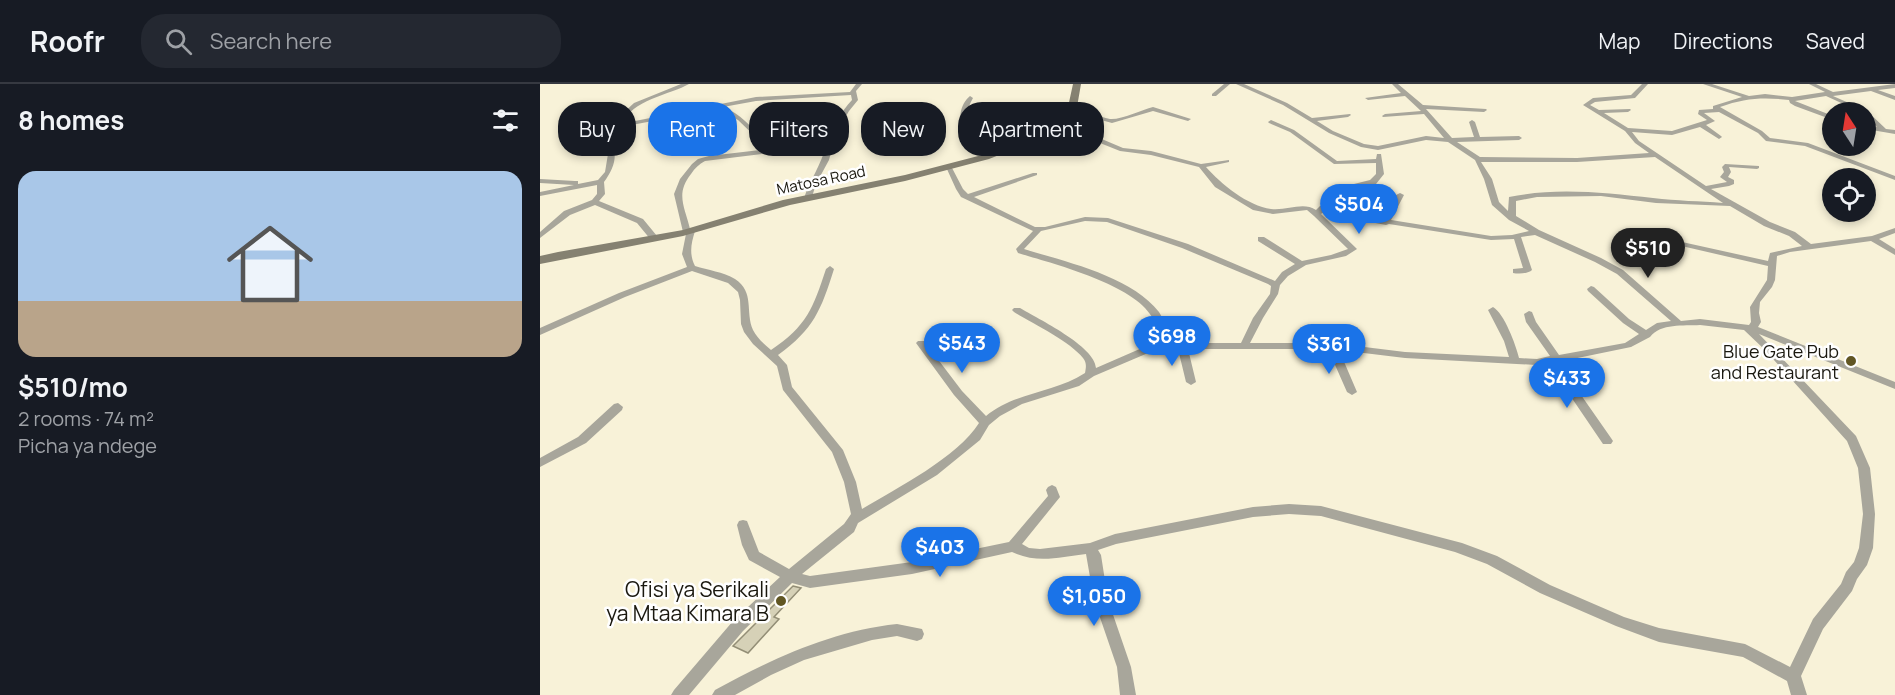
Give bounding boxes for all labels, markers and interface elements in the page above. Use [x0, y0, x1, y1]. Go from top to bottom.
search box [141, 14, 561, 68]
text: Roofr [30, 22, 105, 60]
icon: search [162, 25, 195, 58]
text: Search here [210, 26, 332, 56]
text: Map [1599, 27, 1640, 55]
text: Directions [1673, 27, 1773, 55]
text: Saved [1806, 27, 1865, 55]
text: 8 homes [18, 102, 124, 138]
chip: Buy [558, 102, 636, 156]
chip: Rent [648, 102, 737, 156]
chip: Filters [749, 102, 849, 156]
chip: New [861, 102, 946, 156]
chip: Apartment [958, 102, 1104, 156]
north arrow [1822, 102, 1876, 156]
map controls [1822, 102, 1876, 222]
icon: filters [489, 104, 522, 137]
street label: Matosa Road [775, 160, 867, 200]
button: locate [1822, 168, 1876, 222]
pin: $504 [1323, 184, 1395, 235]
text: $504 [1334, 190, 1384, 217]
icon: home [216, 210, 324, 318]
pin: $510 [1612, 228, 1684, 279]
text: $510 [1625, 234, 1671, 261]
pin: $698 [1136, 316, 1208, 367]
text: $698 [1147, 322, 1197, 349]
pin: $543 [926, 323, 998, 374]
pin: $361 [1293, 324, 1365, 375]
text: $543 [938, 329, 986, 356]
text: $361 [1306, 330, 1352, 357]
place label: Blue Gate Pub and Restaurant [1711, 339, 1839, 384]
marker: Blue Gate Pub and Restaurant [1844, 354, 1858, 368]
pin: $433 [1531, 358, 1603, 409]
text: $433 [1543, 364, 1591, 391]
text: $510/mo [18, 369, 128, 405]
text: 2 rooms · 74 m² [18, 405, 154, 432]
text: Picha ya ndege [18, 432, 157, 459]
pin: $403 [904, 527, 976, 578]
text: $403 [915, 533, 965, 560]
place label: Ofisi ya Serikali ya Mtaa Kimara B [606, 575, 769, 627]
pin: $1,050 [1045, 576, 1143, 627]
text: $1,050 [1062, 582, 1126, 609]
marker: Ofisi ya Serikali ya Mtaa Kimara B [774, 594, 788, 608]

